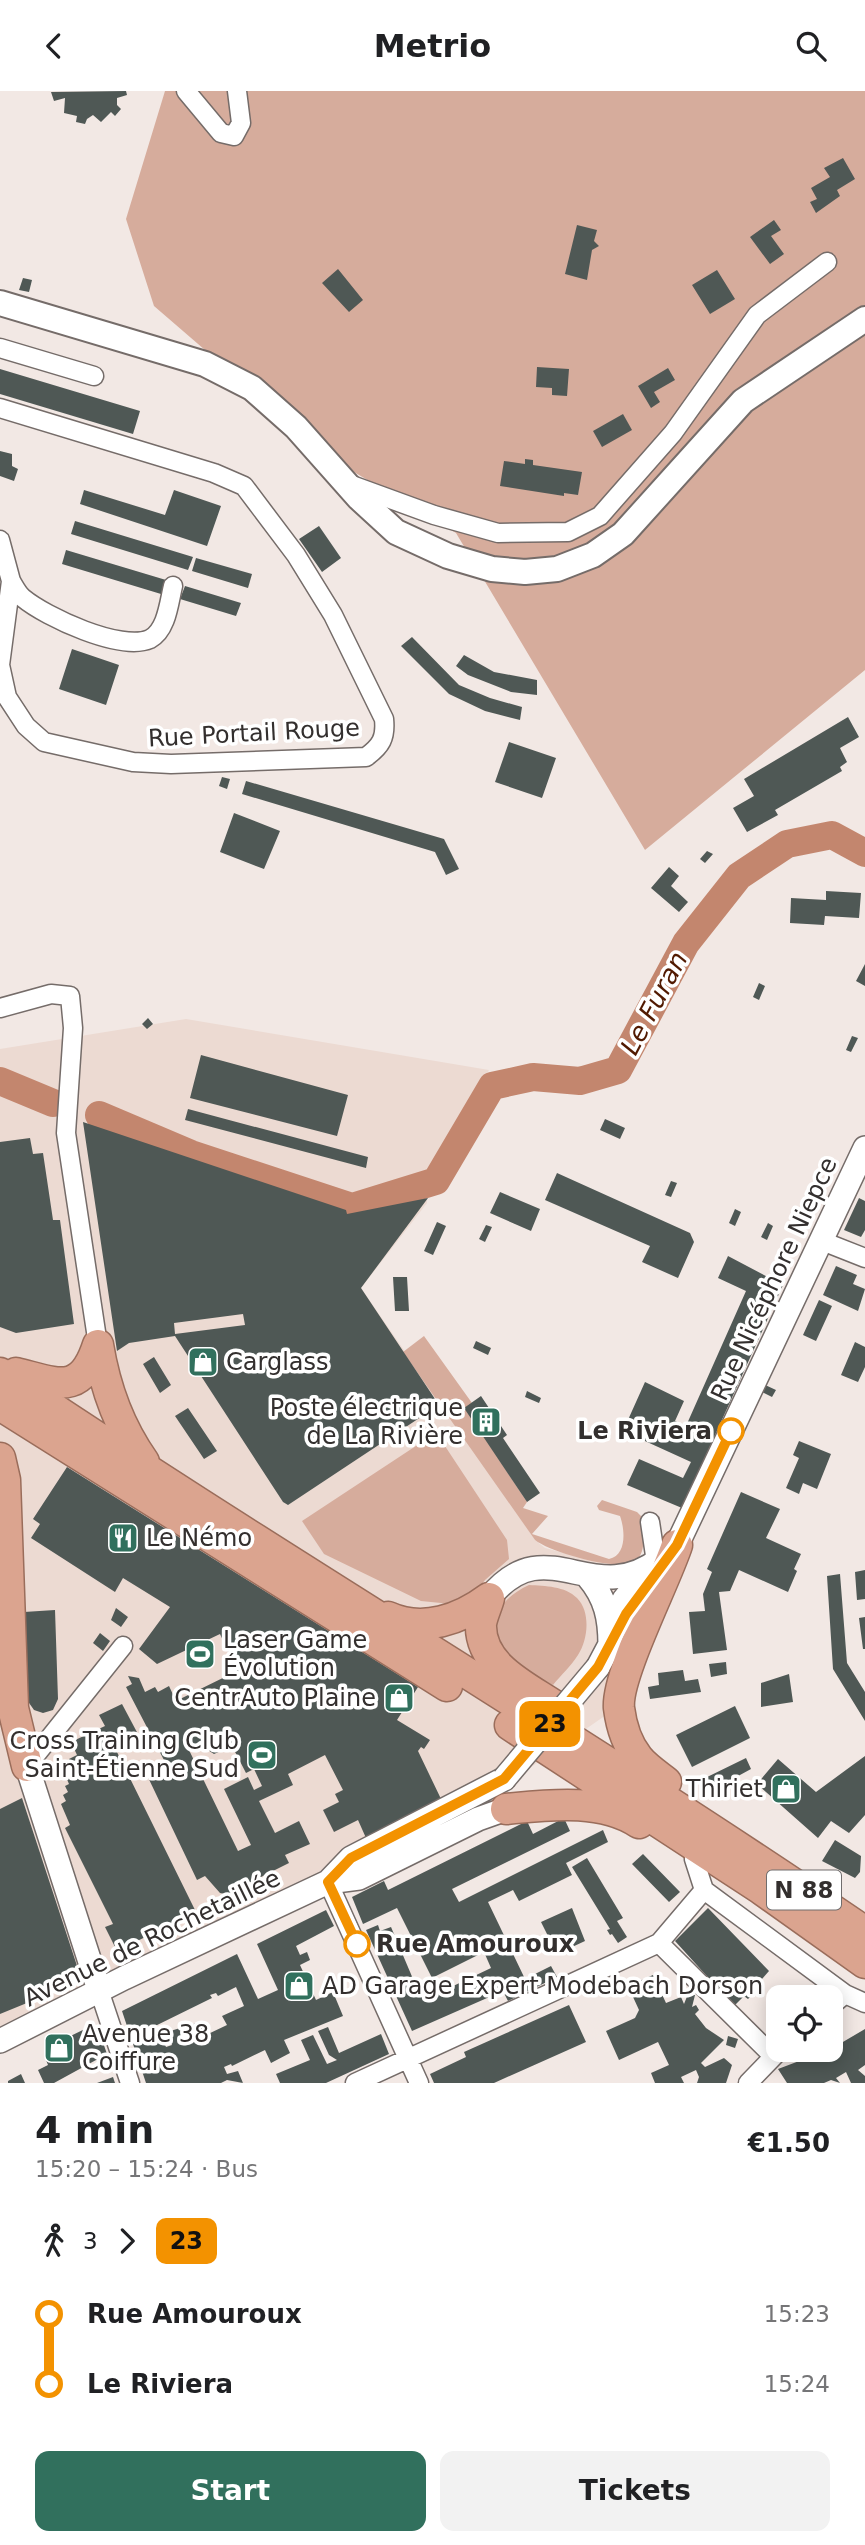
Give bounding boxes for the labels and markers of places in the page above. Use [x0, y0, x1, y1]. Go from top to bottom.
shop icon: Carglass [186, 1345, 220, 1379]
place label: Carglass [226, 1348, 329, 1376]
place label: Poste électrique de La Rivière [270, 1394, 463, 1450]
building icon: Poste électrique de La Rivière [469, 1405, 503, 1439]
place label: Le Riviera [577, 1417, 712, 1445]
marker: Le Riviera [718, 1418, 744, 1444]
restaurant icon: Le Némo [106, 1521, 140, 1555]
place label: Le Némo [146, 1524, 252, 1552]
place label: Laser Game Évolution [223, 1626, 367, 1682]
sports icon: Laser Game Évolution [183, 1637, 217, 1671]
shop icon: CentrAuto Plaine [382, 1681, 416, 1715]
place label: CentrAuto Plaine [174, 1684, 376, 1712]
place label: Cross Training Club Saint-Étienne Sud [9, 1727, 239, 1783]
sports icon: Cross Training Club Saint-Étienne Sud [245, 1738, 279, 1772]
shop icon: Thiriet [769, 1772, 803, 1806]
place label: Thiriet [685, 1775, 763, 1803]
place label: Rue Amouroux [376, 1930, 575, 1958]
marker: Rue Amouroux [344, 1931, 370, 1957]
shop icon: AD Garage Expert Modebach Dorson [282, 1969, 316, 2003]
place label: AD Garage Expert Modebach Dorson [322, 1972, 763, 2000]
place label: Avenue 38 Coiffure [82, 2020, 209, 2076]
shop icon: Avenue 38 Coiffure [42, 2031, 76, 2065]

